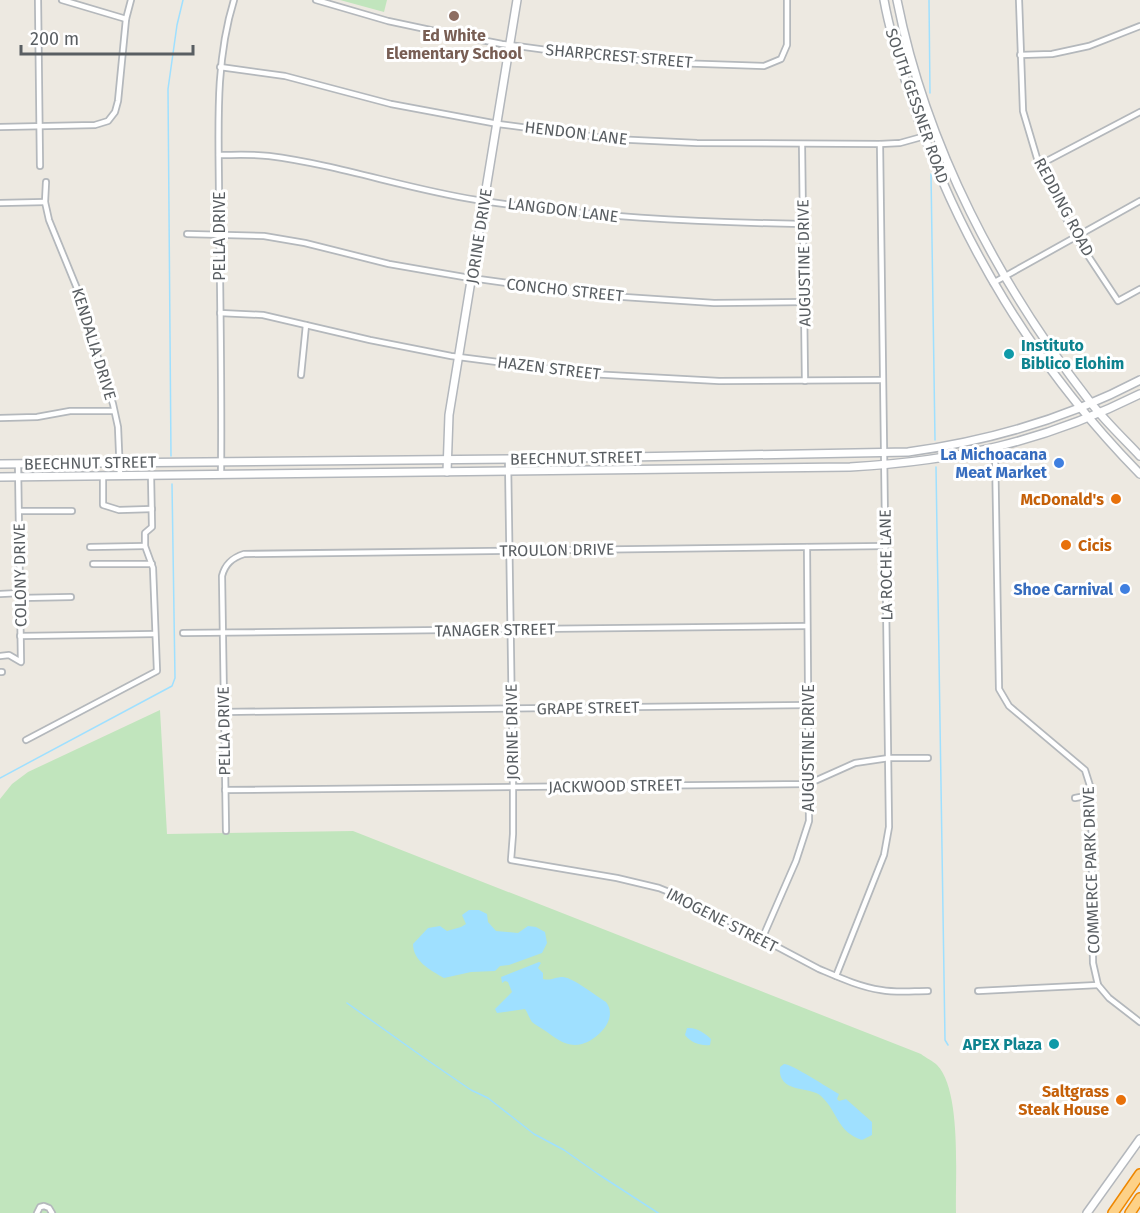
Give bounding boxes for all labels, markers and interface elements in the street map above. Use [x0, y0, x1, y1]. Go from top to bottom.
marker: Ed White Elementary School [447, 9, 461, 23]
scale bar [21, 18, 194, 56]
place label: Ed White Elementary School [386, 26, 522, 63]
street label: SOUTH GESSNER ROAD [882, 26, 952, 186]
text: 200 m [30, 28, 79, 50]
street label: SHARPCREST STREET [545, 40, 694, 72]
street label: HENDON LANE [523, 117, 629, 149]
street label: REDDING ROAD [1030, 155, 1098, 259]
street label: JORINE DRIVE [462, 187, 496, 285]
street label: PELLA DRIVE [210, 191, 229, 281]
street label: LANGDON LANE [507, 194, 619, 226]
street label: AUGUSTINE DRIVE [793, 199, 815, 327]
street label: CONCHO STREET [506, 274, 625, 306]
street label: KENDALIA DRIVE [68, 286, 120, 402]
place label: Instituto Biblico Elohim [1021, 336, 1124, 373]
marker: Instituto Biblico Elohim [1002, 347, 1016, 361]
street label: HAZEN STREET [496, 352, 602, 384]
place label: La Michoacana Meat Market [940, 445, 1048, 482]
street label: BEECHNUT STREET [510, 447, 643, 469]
street label: BEECHNUT STREET [24, 452, 157, 474]
marker: La Michoacana Meat Market [1052, 456, 1066, 470]
place label: McDonald's [1021, 490, 1104, 509]
marker: McDonald's [1109, 492, 1123, 506]
street label: LA ROCHE LANE [876, 509, 896, 621]
street label: COLONY DRIVE [10, 523, 30, 627]
place label: Cicis [1078, 536, 1112, 555]
marker: Cicis [1059, 538, 1073, 552]
street label: TROULON DRIVE [499, 539, 615, 561]
place label: Shoe Carnival [1013, 580, 1113, 599]
marker: Shoe Carnival [1118, 582, 1132, 596]
street label: TANAGER STREET [434, 619, 556, 641]
street label: JORINE DRIVE [502, 684, 522, 780]
street label: AUGUSTINE DRIVE [799, 684, 818, 812]
street label: PELLA DRIVE [214, 686, 234, 776]
street label: GRAPE STREET [536, 698, 640, 718]
street label: JACKWOOD STREET [548, 775, 683, 797]
street label: COMMERCE PARK DRIVE [1079, 786, 1103, 954]
street label: IMOGENE STREET [663, 884, 781, 957]
place label: APEX Plaza [962, 1035, 1042, 1054]
marker: APEX Plaza [1047, 1037, 1061, 1051]
place label: Saltgrass Steak House [1018, 1082, 1109, 1119]
marker: Saltgrass Steak House [1114, 1093, 1128, 1107]

